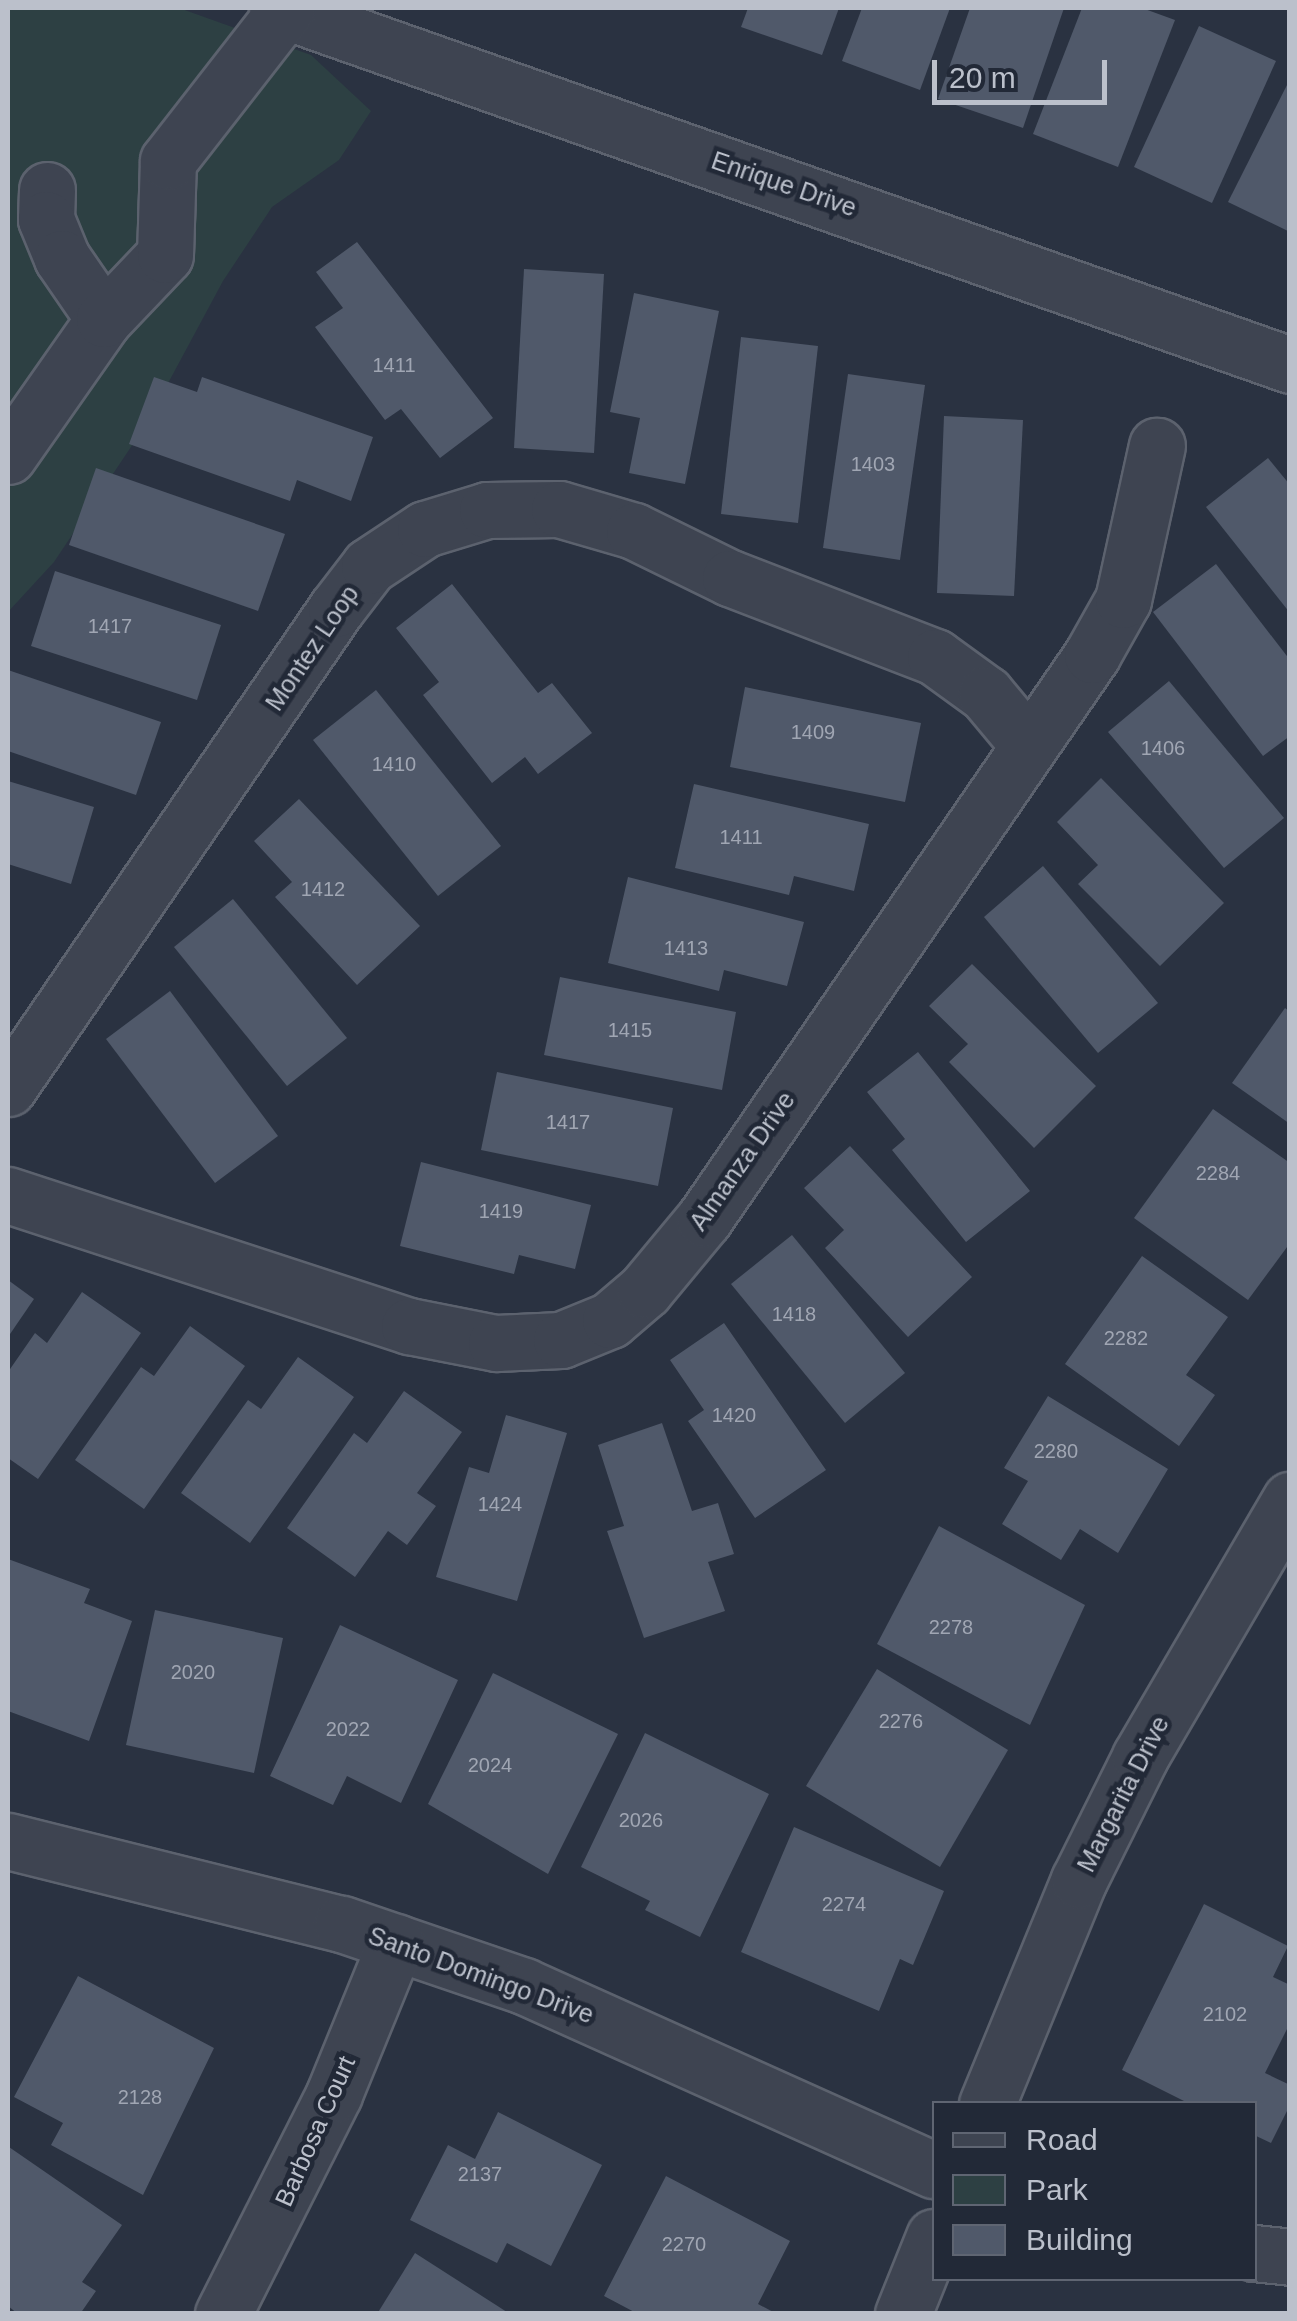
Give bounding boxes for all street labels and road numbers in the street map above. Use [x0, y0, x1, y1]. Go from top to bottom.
street label: Enrique Drive [708, 145, 860, 223]
street label: Montez Loop [259, 580, 365, 716]
street label: Almanza Drive [683, 1086, 801, 1236]
street label: Margarita Drive [1071, 1711, 1175, 1877]
street label: Santo Domingo Drive [364, 1920, 598, 2030]
street label: Barbosa Court [269, 2051, 361, 2211]

